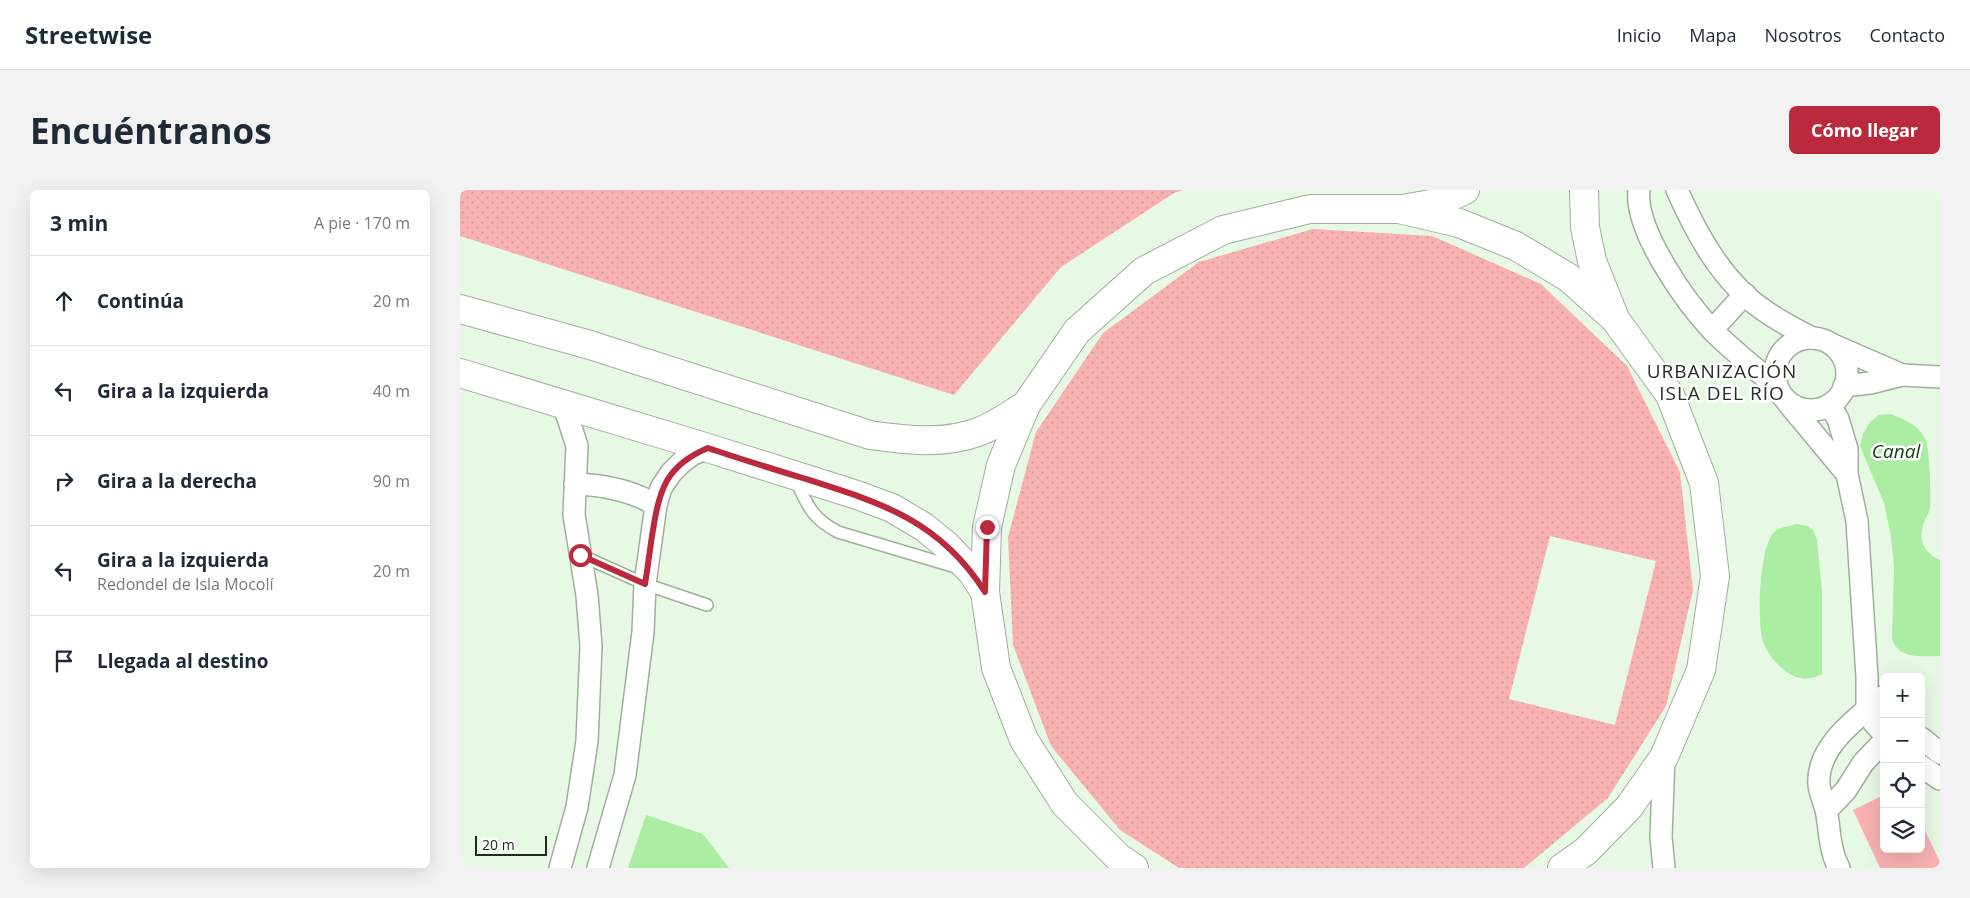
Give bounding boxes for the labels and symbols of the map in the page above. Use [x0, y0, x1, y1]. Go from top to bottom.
district label: URBANIZACIÓN ISLA DEL RÍO [1647, 358, 1797, 406]
water label: Canal [1872, 438, 1921, 464]
route end [976, 516, 999, 539]
route start [569, 544, 592, 567]
scale bar [475, 833, 548, 856]

